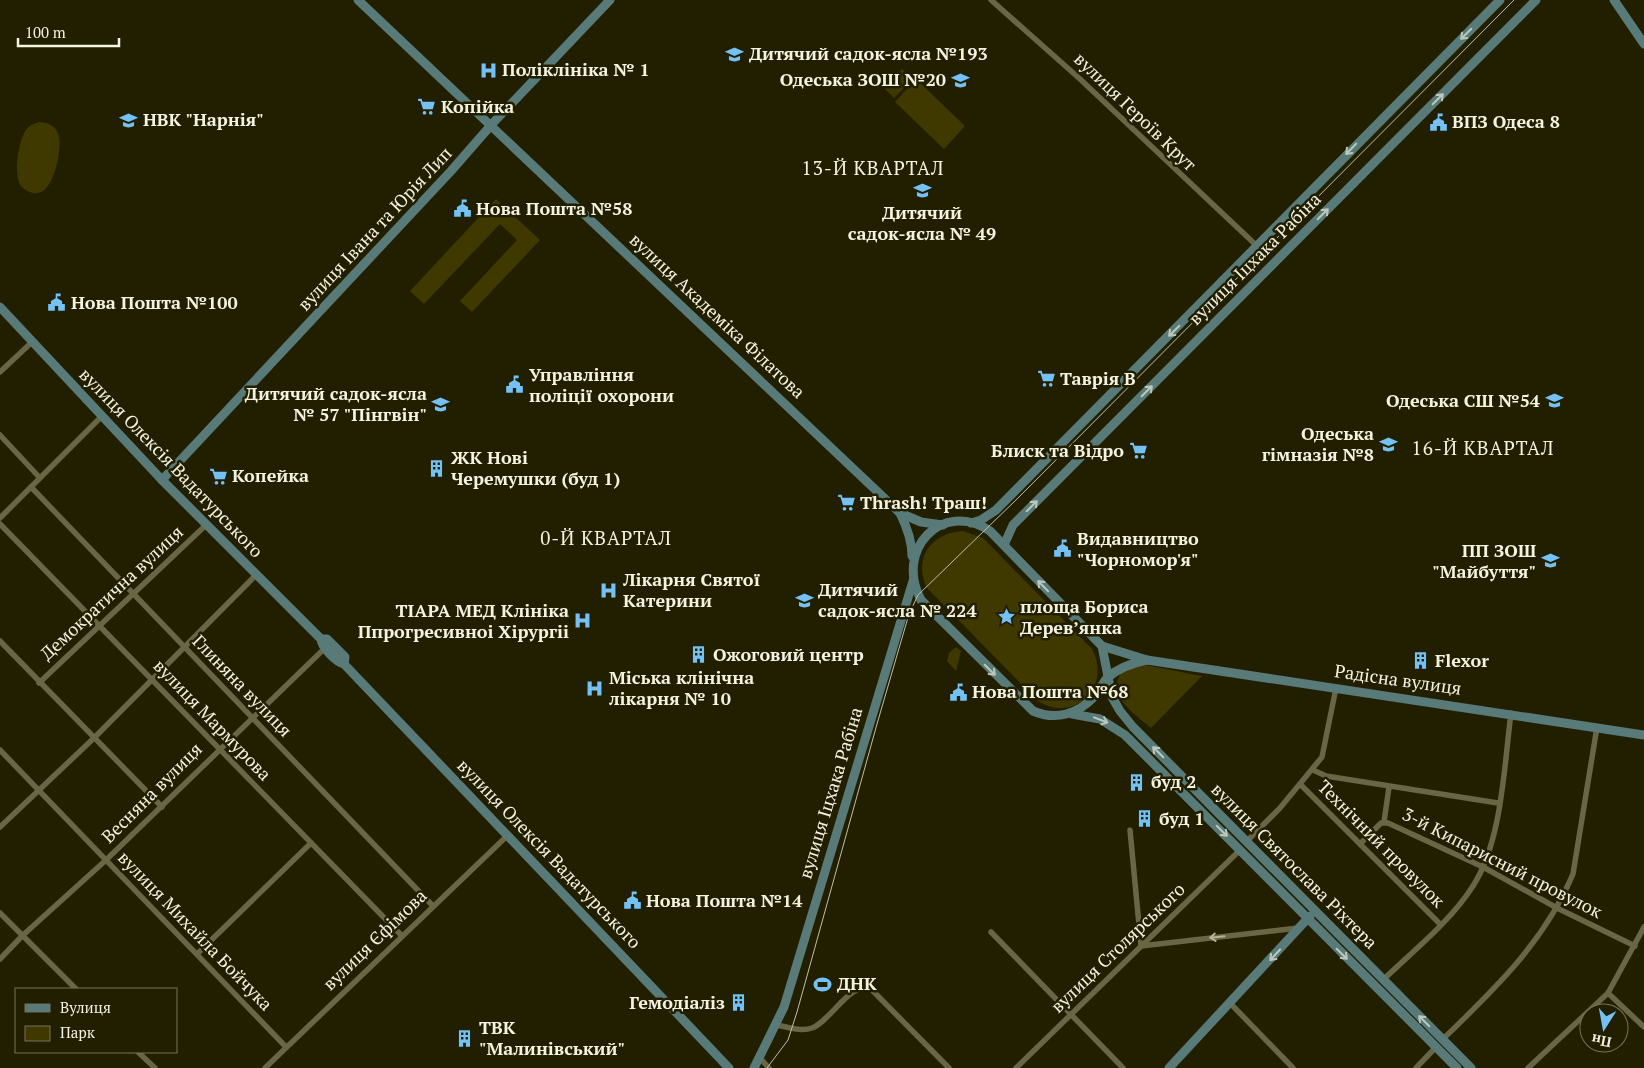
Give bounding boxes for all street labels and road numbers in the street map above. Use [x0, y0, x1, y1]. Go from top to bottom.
street label: вулиця Героїв Крут [1069, 47, 1202, 176]
street label: вулиця Івана та Юрія Лип [292, 141, 457, 315]
street label: вулиця Іцхака Рабіна [1183, 187, 1326, 330]
street label: вулиця Академіка Філатова [625, 227, 811, 403]
street label: вулиця Олексія Вадатурського [74, 362, 269, 562]
street label: Демократична вулиця [35, 520, 188, 665]
street label: Глиняна вулиця [188, 629, 298, 742]
street label: вулиця Мармурова [149, 653, 277, 785]
street label: Радісна вулиця [1333, 658, 1463, 700]
street label: вулиця Іцхака Рабіна [793, 704, 868, 881]
street label: Весняна вулиця [96, 737, 207, 848]
street label: вулиця Олексія Вадатурського [452, 753, 647, 953]
street label: Технічний провулок [1313, 774, 1451, 912]
street label: вулиця Святослава Ріхтера [1206, 777, 1383, 954]
street label: 3-й Кипарисний провулок [1398, 801, 1607, 923]
street label: вулиця Михайла Бойчука [113, 845, 278, 1015]
street label: вулиця Столярського [1045, 877, 1190, 1018]
street label: вулиця Єфімова [317, 884, 431, 995]

